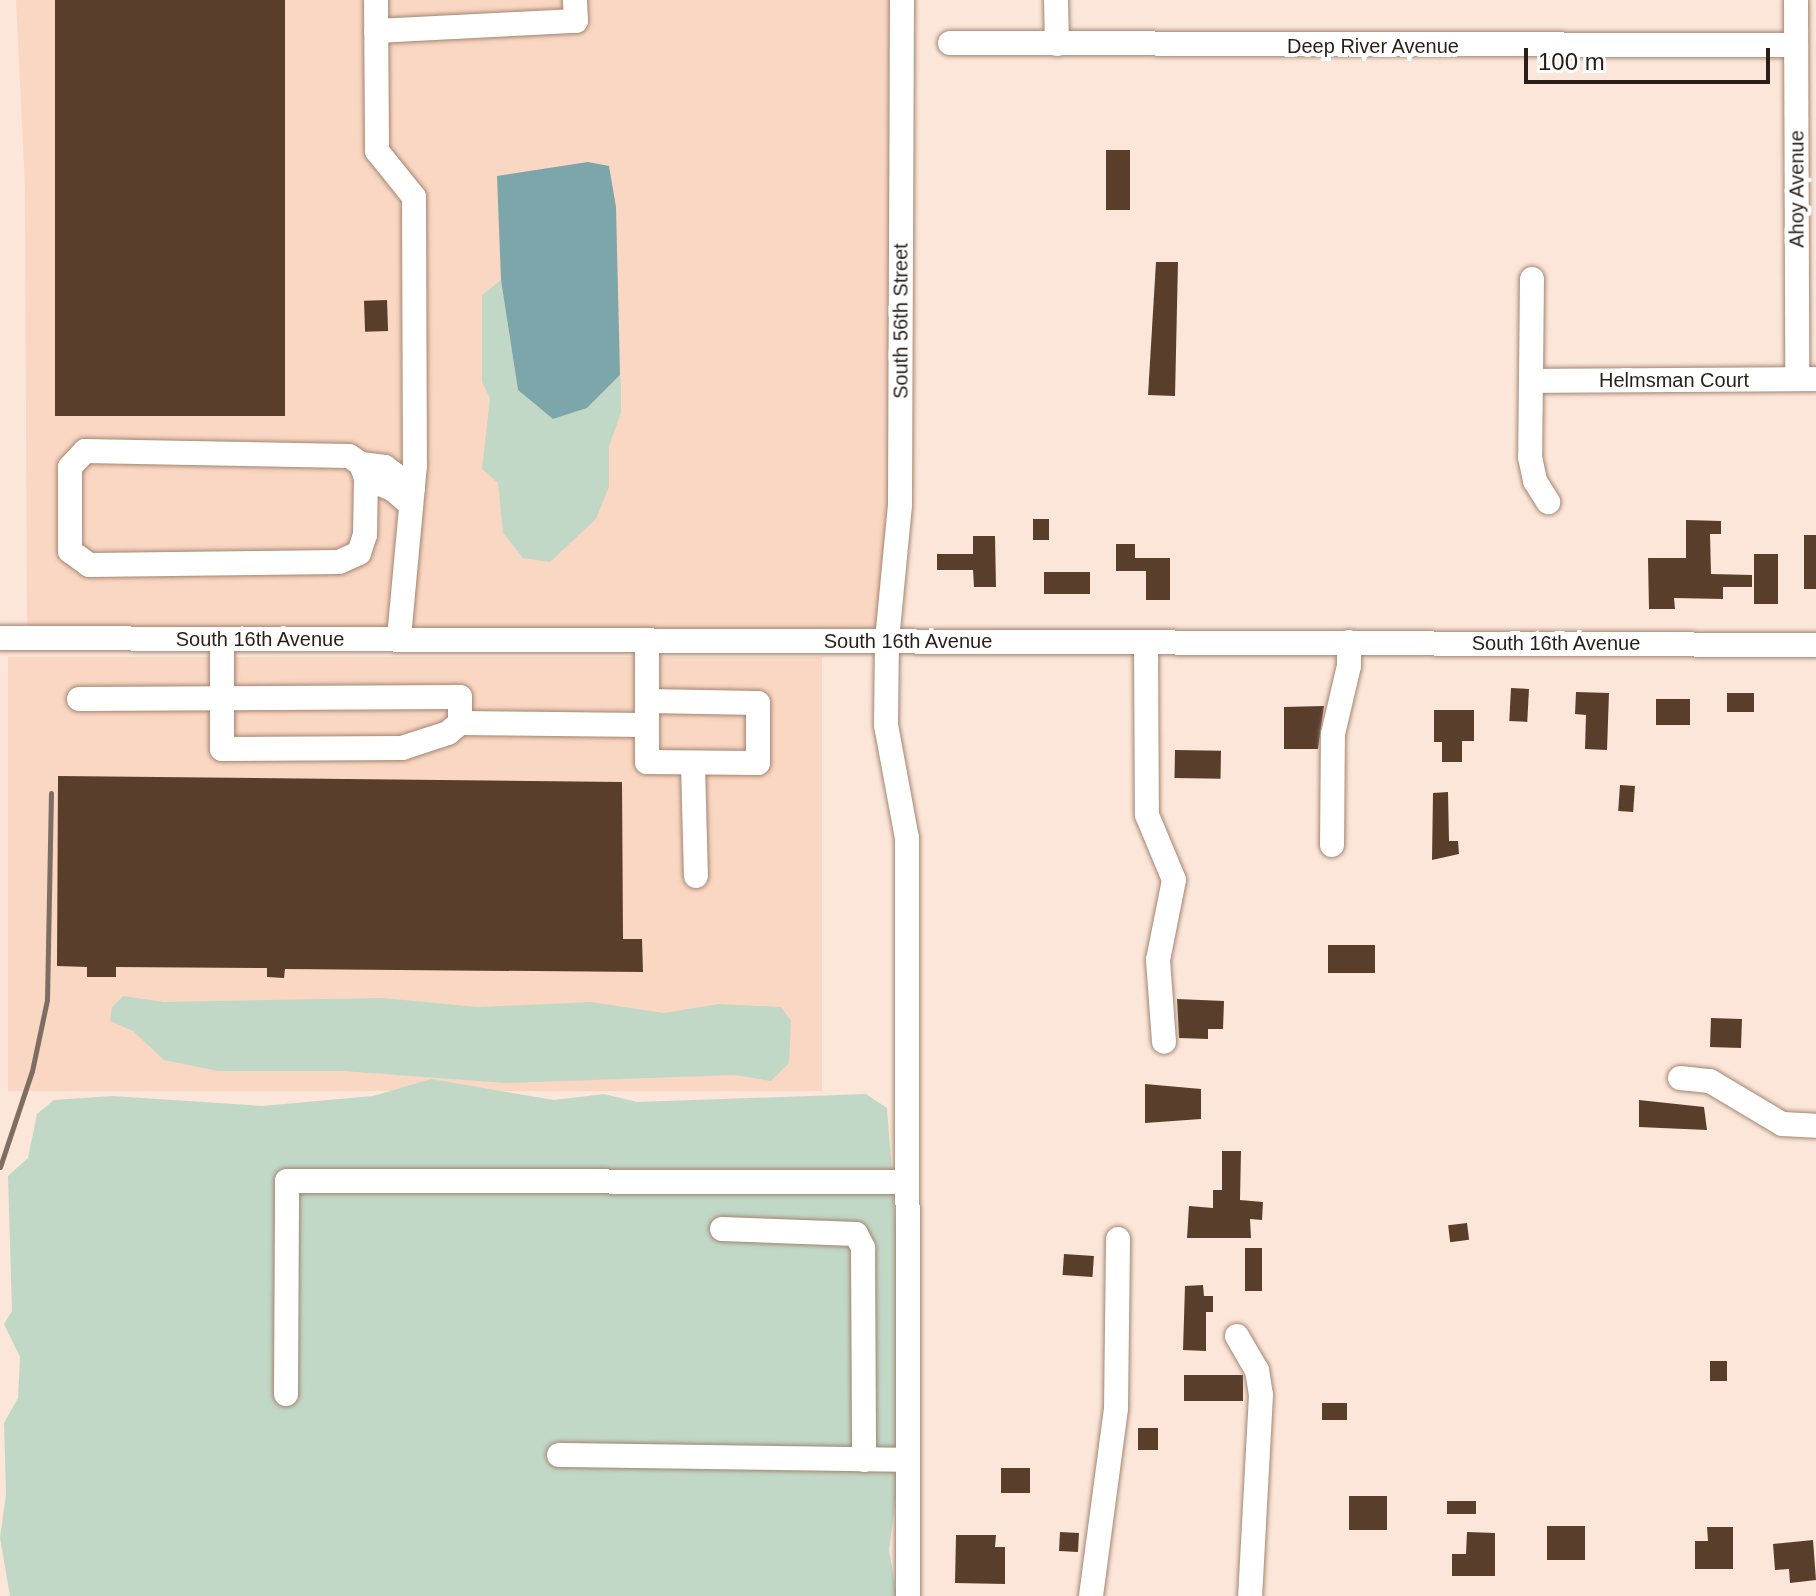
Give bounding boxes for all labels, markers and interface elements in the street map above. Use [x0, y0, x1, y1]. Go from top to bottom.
scale bar [1528, 32, 1774, 82]
street label: Deep River Avenue [1286, 34, 1460, 58]
text: 100 m [1538, 48, 1605, 75]
street label: Ahoy Avenue [1785, 130, 1809, 248]
street label: South 56th Street [889, 243, 913, 399]
street label: Helmsman Court [1599, 368, 1749, 392]
street label: South 16th Avenue [175, 627, 345, 651]
street label: South 16th Avenue [823, 629, 993, 653]
street label: South 16th Avenue [1471, 631, 1641, 655]

